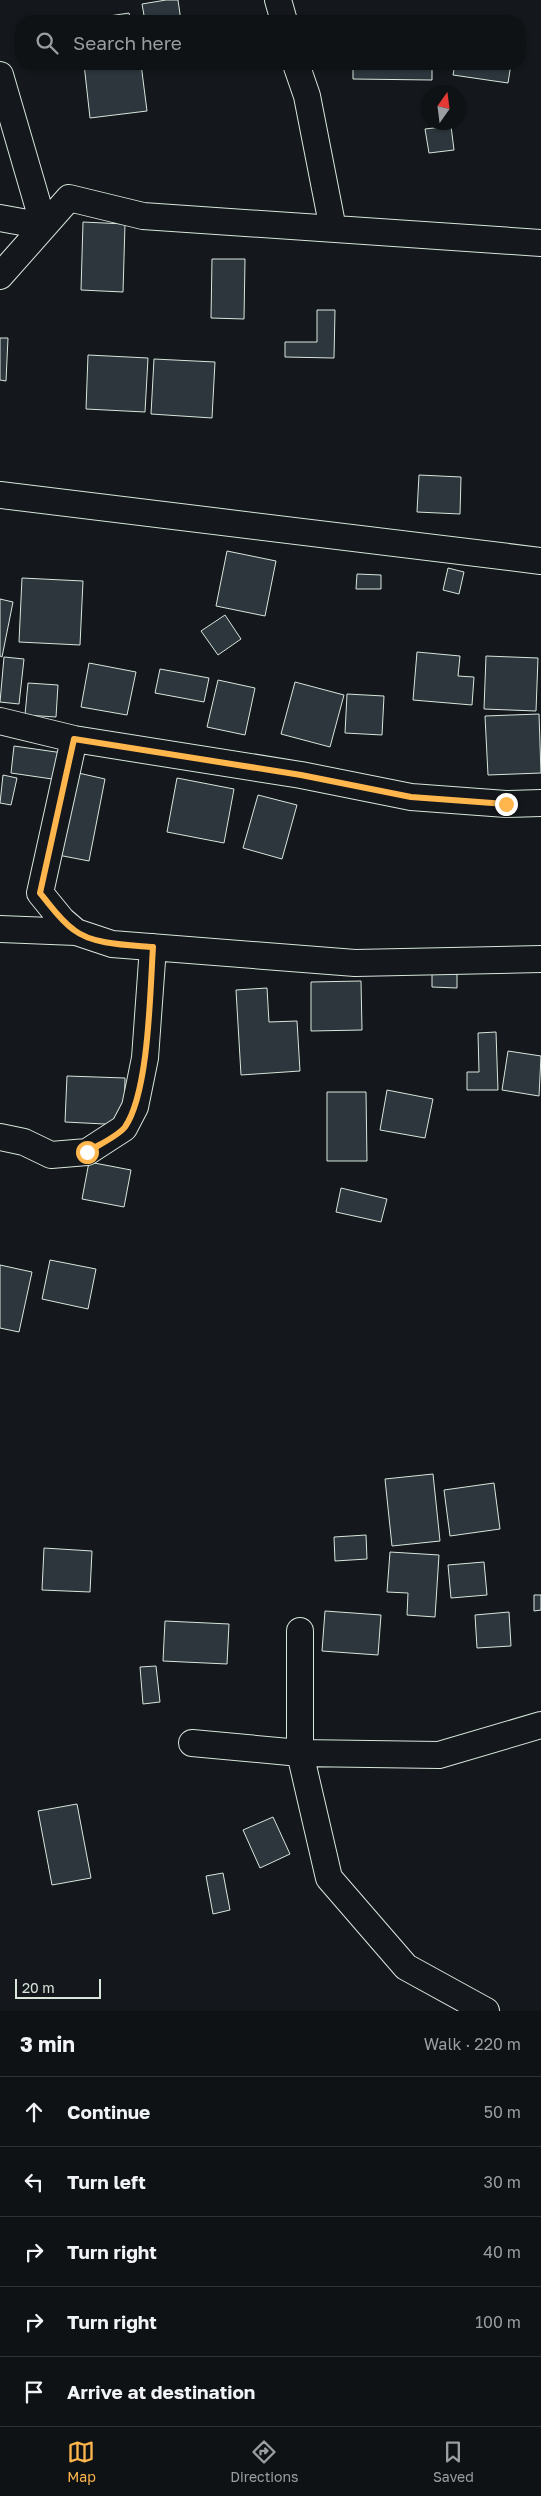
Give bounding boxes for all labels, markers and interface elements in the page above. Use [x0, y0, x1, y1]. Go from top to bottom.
search box [15, 15, 526, 70]
icon: search [33, 29, 61, 57]
text: Search here [73, 31, 182, 54]
north arrow [421, 85, 466, 130]
route end [495, 793, 518, 816]
route start [76, 1141, 99, 1164]
scale bar [15, 1976, 101, 1999]
text: 20 m [22, 1979, 55, 1996]
text: 3 min [20, 2031, 75, 2057]
text: Walk · 220 m [424, 2034, 521, 2054]
icon: ahead [20, 2098, 48, 2126]
text: Continue [67, 2100, 150, 2123]
text: 50 m [484, 2102, 521, 2122]
icon: left [20, 2168, 48, 2196]
text: Turn left [67, 2170, 146, 2193]
text: 30 m [484, 2172, 521, 2192]
icon: right [20, 2238, 48, 2266]
text: Turn right [67, 2240, 157, 2263]
text: 40 m [483, 2242, 521, 2262]
icon: right [20, 2308, 48, 2336]
text: Turn right [67, 2310, 157, 2333]
text: 100 m [475, 2312, 521, 2332]
icon: arrive [20, 2378, 48, 2406]
text: Arrive at destination [67, 2380, 255, 2403]
tab: Map [67, 2438, 96, 2485]
tab: Directions [230, 2438, 299, 2485]
tab: Saved [433, 2438, 474, 2485]

